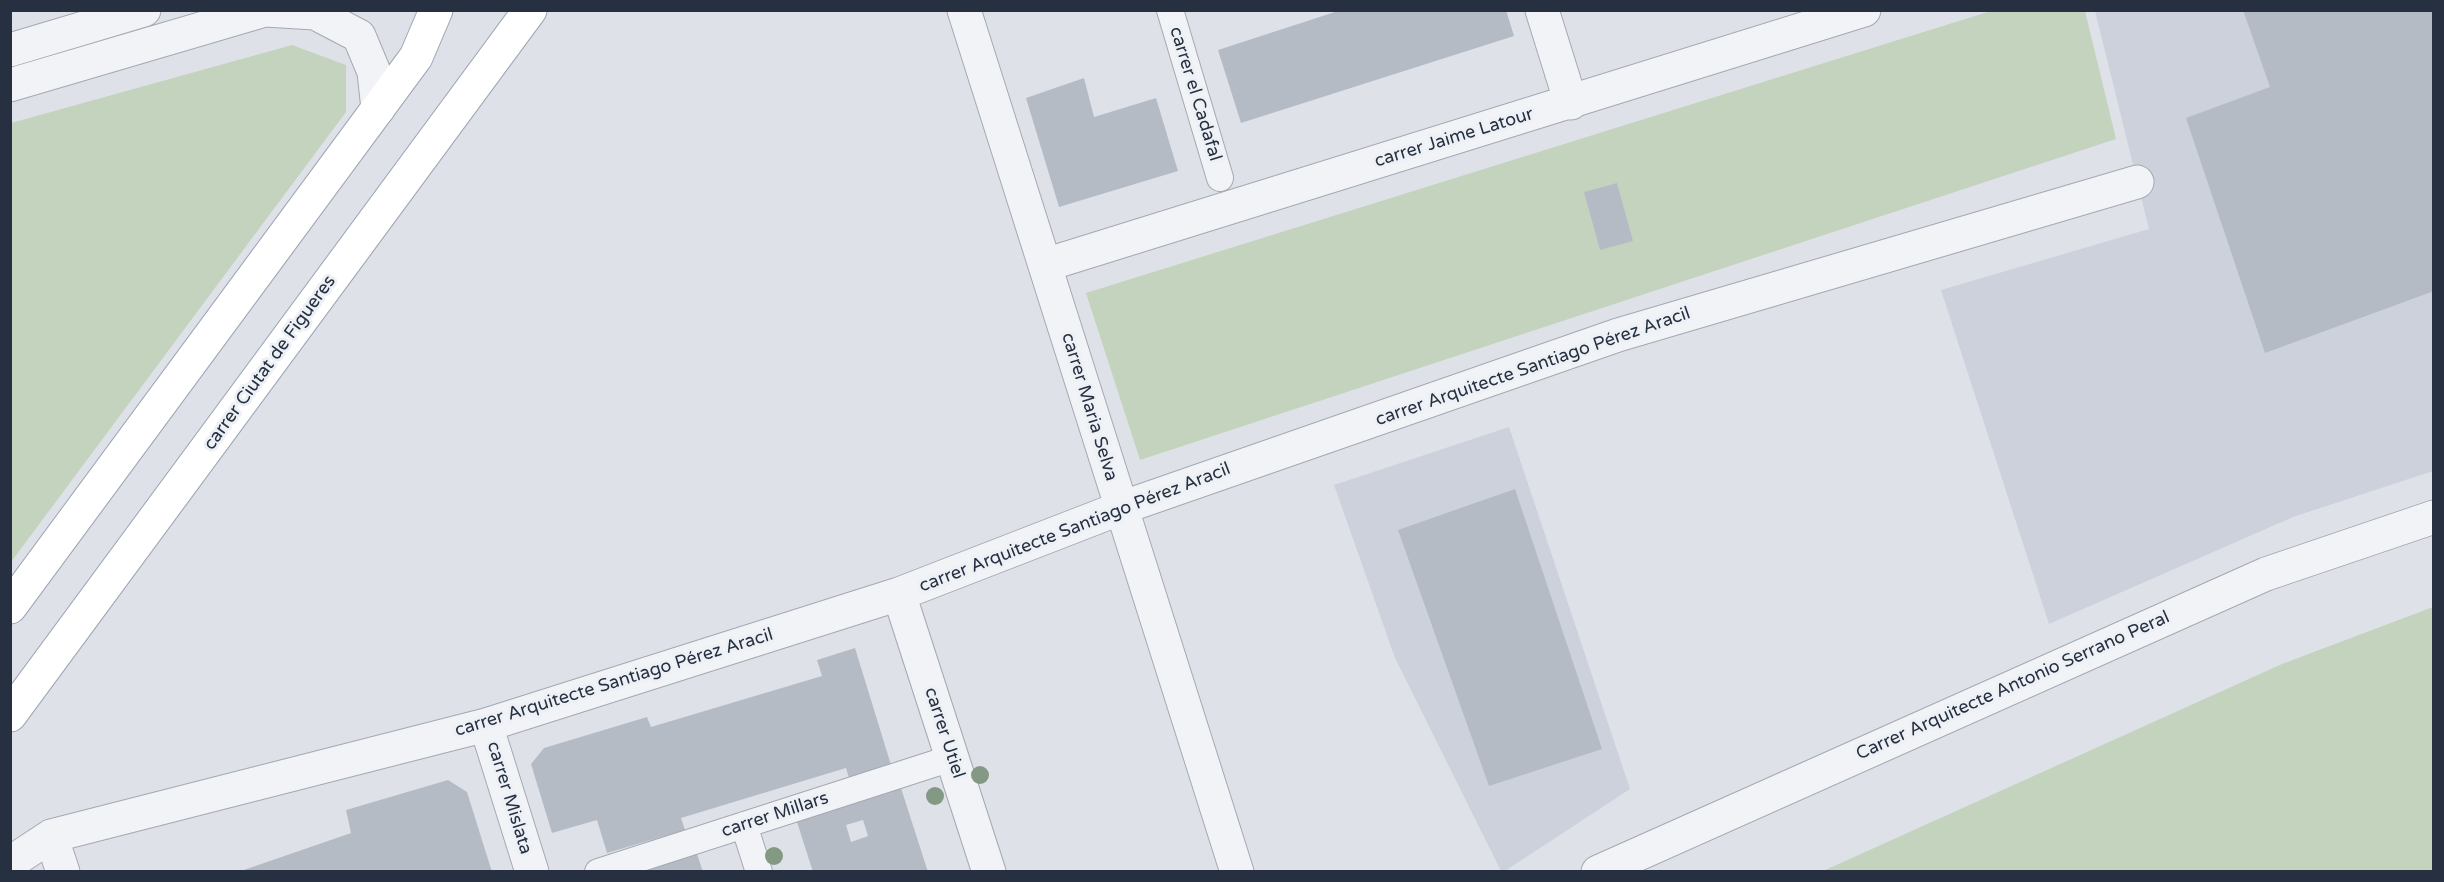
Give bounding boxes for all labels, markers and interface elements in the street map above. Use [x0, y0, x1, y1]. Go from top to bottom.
street label: carrer el Cadafal [1164, 24, 1226, 164]
street label: carrer Jaime Latour [1372, 104, 1536, 172]
street label: carrer Ciutat de Figueres [199, 271, 341, 455]
street label: carrer Arquitecte Santiago Pérez Aracil [1373, 303, 1693, 431]
street label: carrer Maria Selva [1056, 330, 1122, 484]
street label: carrer Arquitecte Santiago Pérez Aracil [916, 458, 1234, 598]
street label: Carrer Arquitecte Antonio Serrano Peral [1853, 607, 2173, 765]
street label: carrer Arquitecte Santiago Pérez Aracil [452, 624, 776, 742]
street label: carrer Utiel [919, 685, 969, 781]
street label: carrer Mislata [482, 739, 536, 857]
street label: carrer Millars [719, 788, 831, 842]

